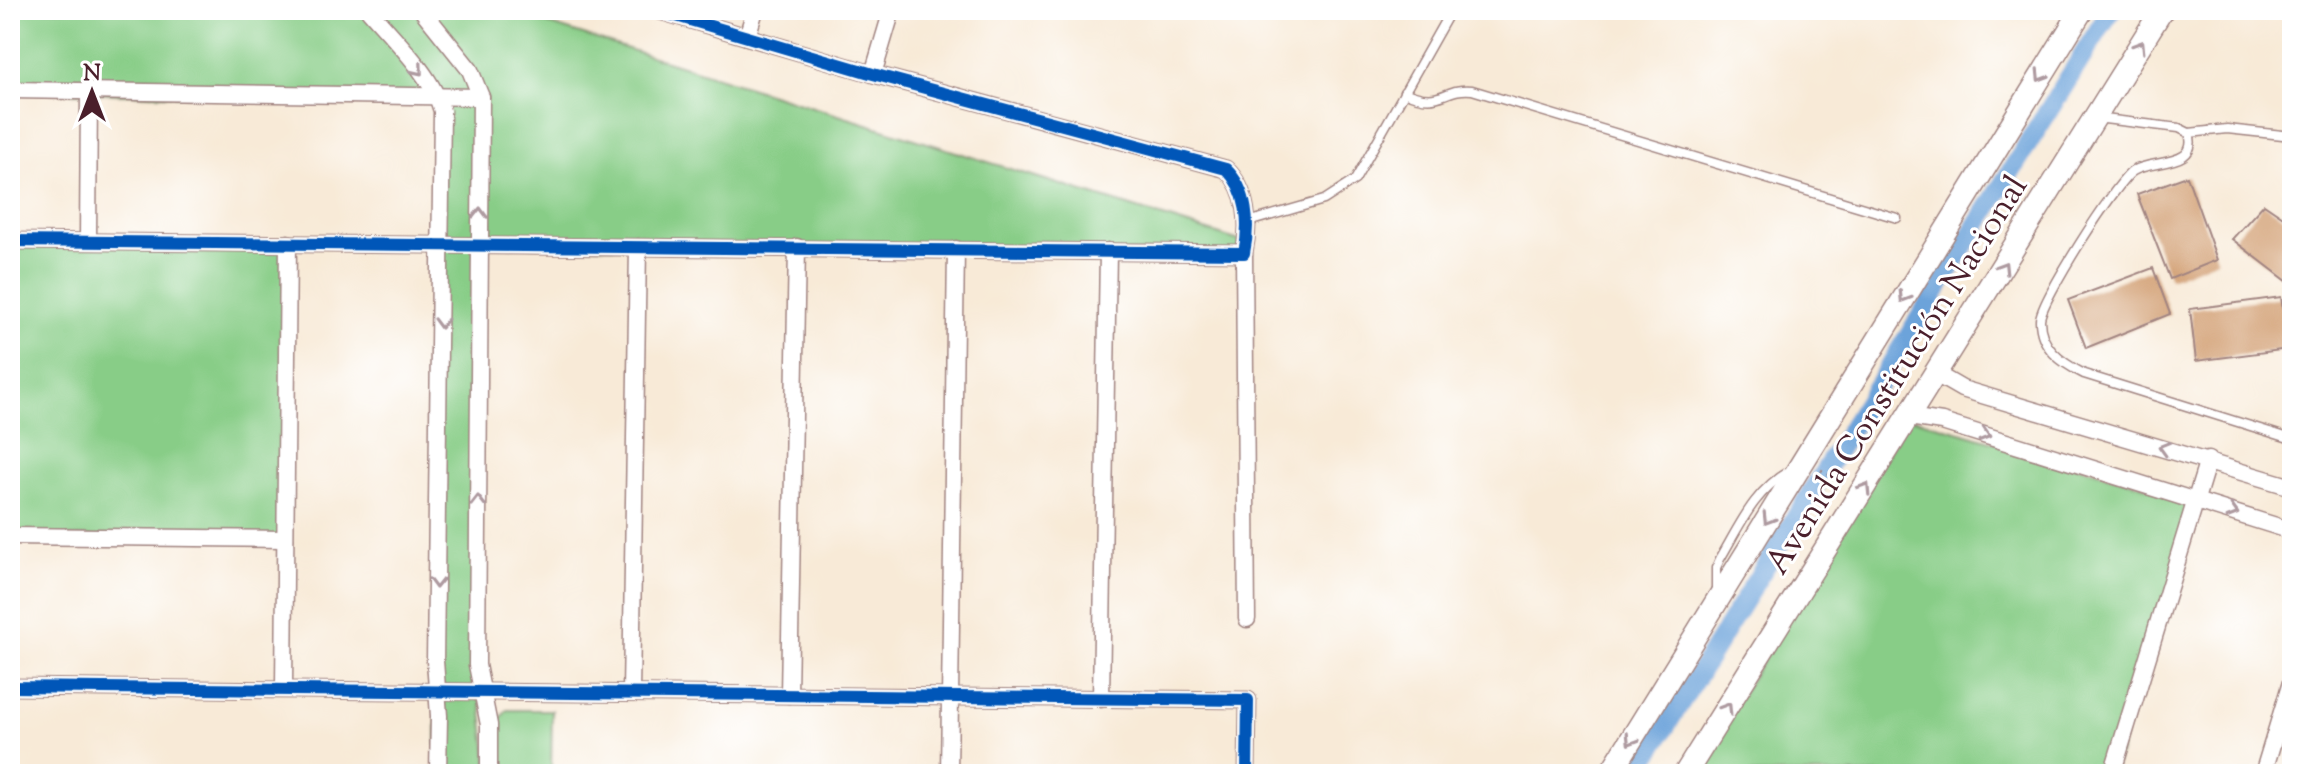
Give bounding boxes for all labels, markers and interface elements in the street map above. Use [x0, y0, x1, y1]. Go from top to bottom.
one-way arrow [2130, 40, 2145, 55]
north arrow [52, 52, 132, 132]
text: N [83, 59, 101, 91]
one-way arrow [408, 61, 423, 75]
one-way arrow [2035, 67, 2051, 82]
street label: Avenida Constitución Nacional [1755, 167, 2041, 585]
one-way arrow [471, 206, 488, 219]
one-way arrow [1993, 261, 2008, 276]
one-way arrow [1899, 289, 1914, 303]
one-way arrow [432, 317, 449, 330]
one-way arrow [1978, 426, 1991, 442]
one-way arrow [2157, 441, 2171, 457]
one-way arrow [1856, 482, 1871, 497]
one-way arrow [469, 494, 487, 507]
one-way arrow [2226, 503, 2240, 519]
one-way arrow [1762, 510, 1777, 525]
one-way arrow [427, 577, 445, 590]
one-way arrow [1717, 702, 1732, 717]
one-way arrow [1625, 731, 1640, 746]

